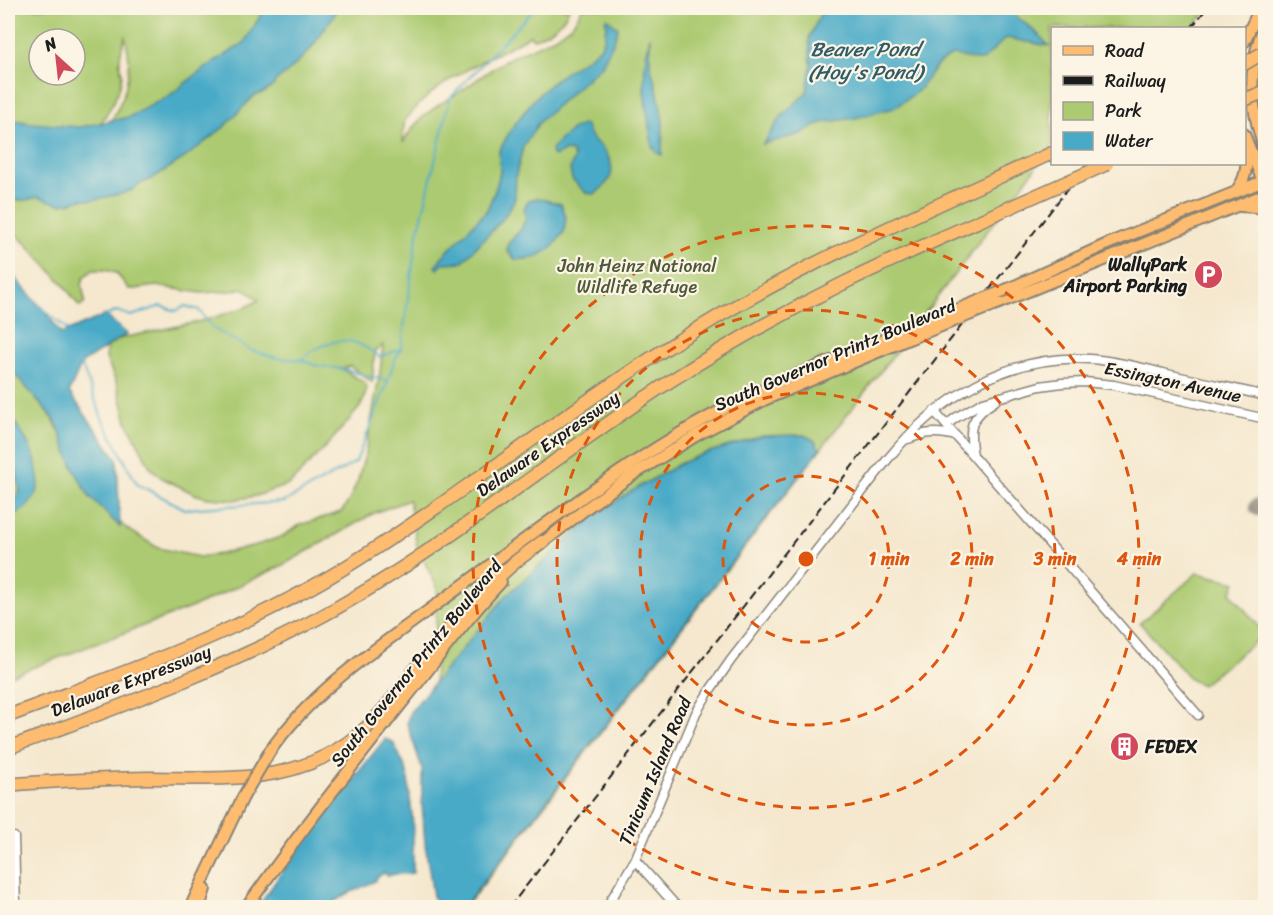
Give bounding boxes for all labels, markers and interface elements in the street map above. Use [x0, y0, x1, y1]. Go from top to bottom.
north arrow [27, 27, 87, 87]
legend [1051, 27, 1246, 165]
text: N [38, 28, 63, 60]
water label: Beaver Pond (Hoy's Pond) [808, 32, 926, 90]
text: Road [1105, 35, 1145, 67]
text: Railway [1105, 65, 1167, 97]
text: Park [1105, 95, 1142, 127]
text: Water [1105, 125, 1154, 157]
place label: WallyPark Airport Parking [1063, 249, 1187, 302]
park label: John Heinz National Wildlife Refuge [557, 250, 717, 303]
parking icon: WallyPark Airport Parking [1192, 259, 1224, 291]
street label: South Governor Printz Boulevard [709, 289, 962, 420]
street label: Essington Avenue [1102, 352, 1244, 412]
street label: Delaware Expressway [469, 382, 627, 506]
text: 1 min [869, 543, 910, 575]
text: 2 min [949, 543, 994, 575]
text: 3 min [1032, 543, 1077, 575]
text: 4 min [1116, 543, 1162, 575]
centre of rings [796, 549, 816, 569]
street label: South Governor Printz Boulevard [322, 551, 511, 774]
street label: Delaware Expressway [46, 635, 217, 726]
street label: Tinicum Island Road [609, 690, 701, 850]
building icon: FEDEX [1108, 731, 1140, 763]
place label: FEDEX [1144, 731, 1198, 763]

